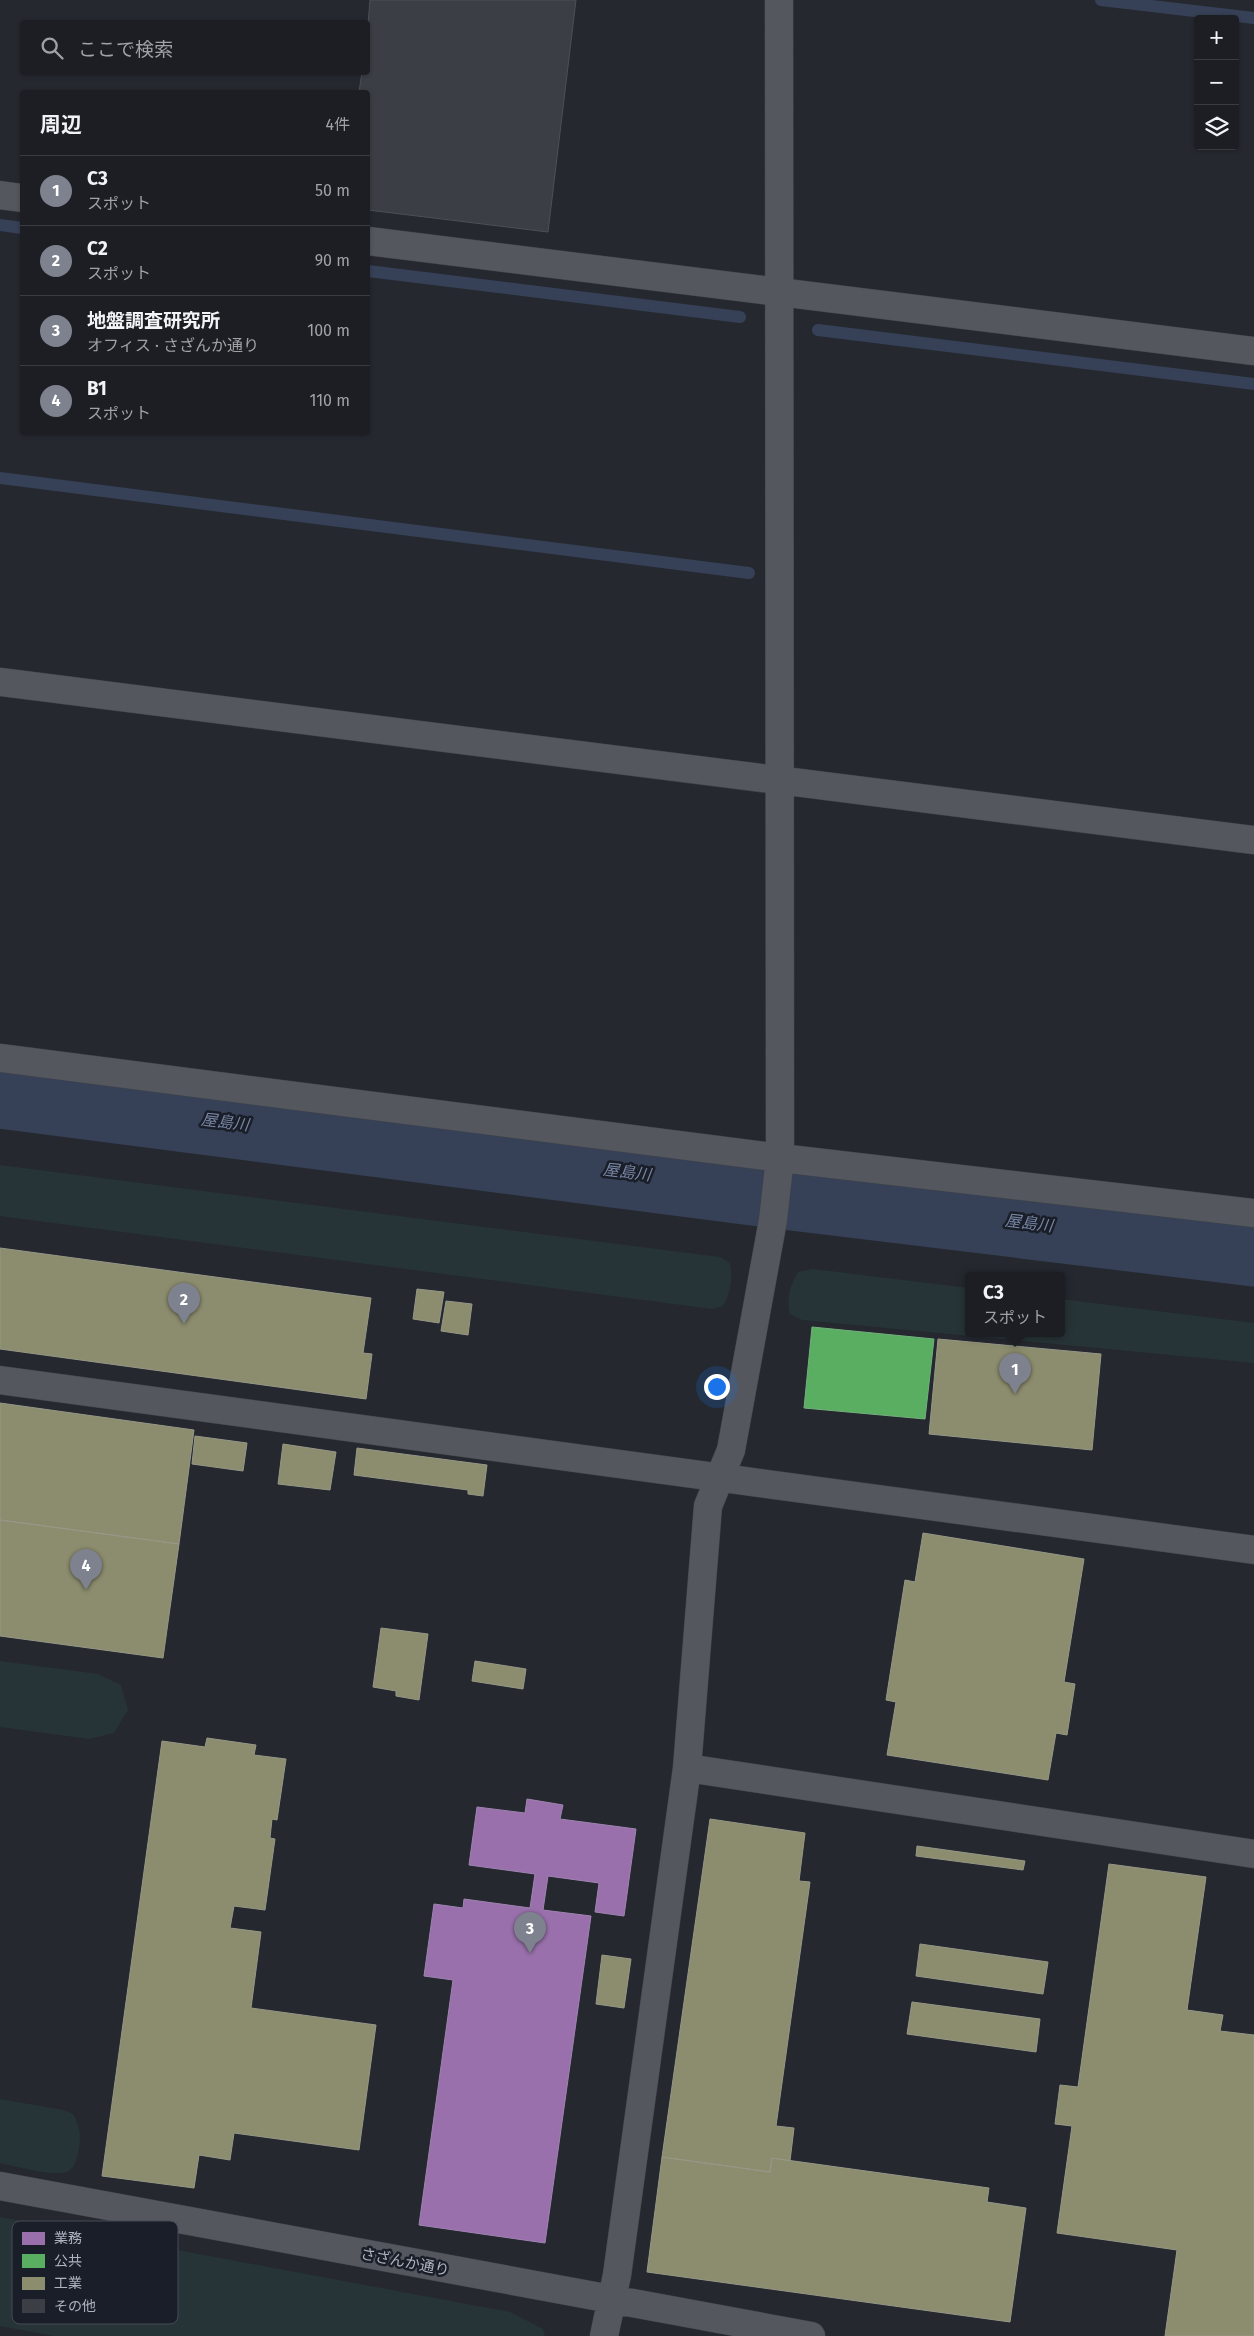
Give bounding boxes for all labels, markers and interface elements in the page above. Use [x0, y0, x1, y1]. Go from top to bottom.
map controls [1194, 15, 1239, 150]
button: + [1194, 15, 1239, 60]
search box [20, 20, 370, 75]
icon: search [38, 34, 66, 62]
text: ここで検索 [78, 38, 173, 61]
button: − [1194, 60, 1239, 105]
button: layers [1194, 105, 1239, 150]
text: 周辺 [40, 112, 82, 138]
text: 4件 [325, 115, 350, 134]
text: C3 [87, 167, 108, 190]
text: 1 [52, 181, 60, 200]
text: 50 m [315, 181, 350, 200]
text: スポット [87, 194, 151, 213]
text: C2 [87, 237, 108, 260]
text: 2 [52, 251, 60, 270]
text: 90 m [315, 251, 350, 270]
text: スポット [87, 264, 151, 283]
text: 地盤調査研究所 [87, 309, 220, 332]
text: 3 [52, 321, 60, 340]
text: 100 m [307, 321, 350, 340]
text: オフィス · さざんか通り [87, 336, 259, 355]
text: B1 [87, 377, 107, 400]
text: 4 [51, 391, 61, 410]
text: 110 m [309, 391, 350, 410]
text: スポット [87, 404, 151, 423]
water label: 屋島川 [200, 1110, 252, 1135]
water label: 屋島川 [602, 1160, 654, 1185]
water label: 屋島川 [1004, 1211, 1056, 1236]
popup [965, 1272, 1065, 1337]
text: C3 [983, 1281, 1004, 1304]
pin: 2 [168, 1283, 200, 1324]
text: スポット [983, 1308, 1047, 1327]
pin: 1 [999, 1353, 1031, 1394]
your location [704, 1374, 730, 1400]
pin: 4 [70, 1549, 102, 1590]
pin: 3 [514, 1912, 546, 1953]
legend [12, 2221, 178, 2324]
text: 業務 [54, 2230, 82, 2247]
street label: さざんか通り [359, 2245, 451, 2279]
text: 公共 [54, 2253, 82, 2270]
text: 工業 [54, 2275, 82, 2292]
text: その他 [54, 2298, 96, 2315]

